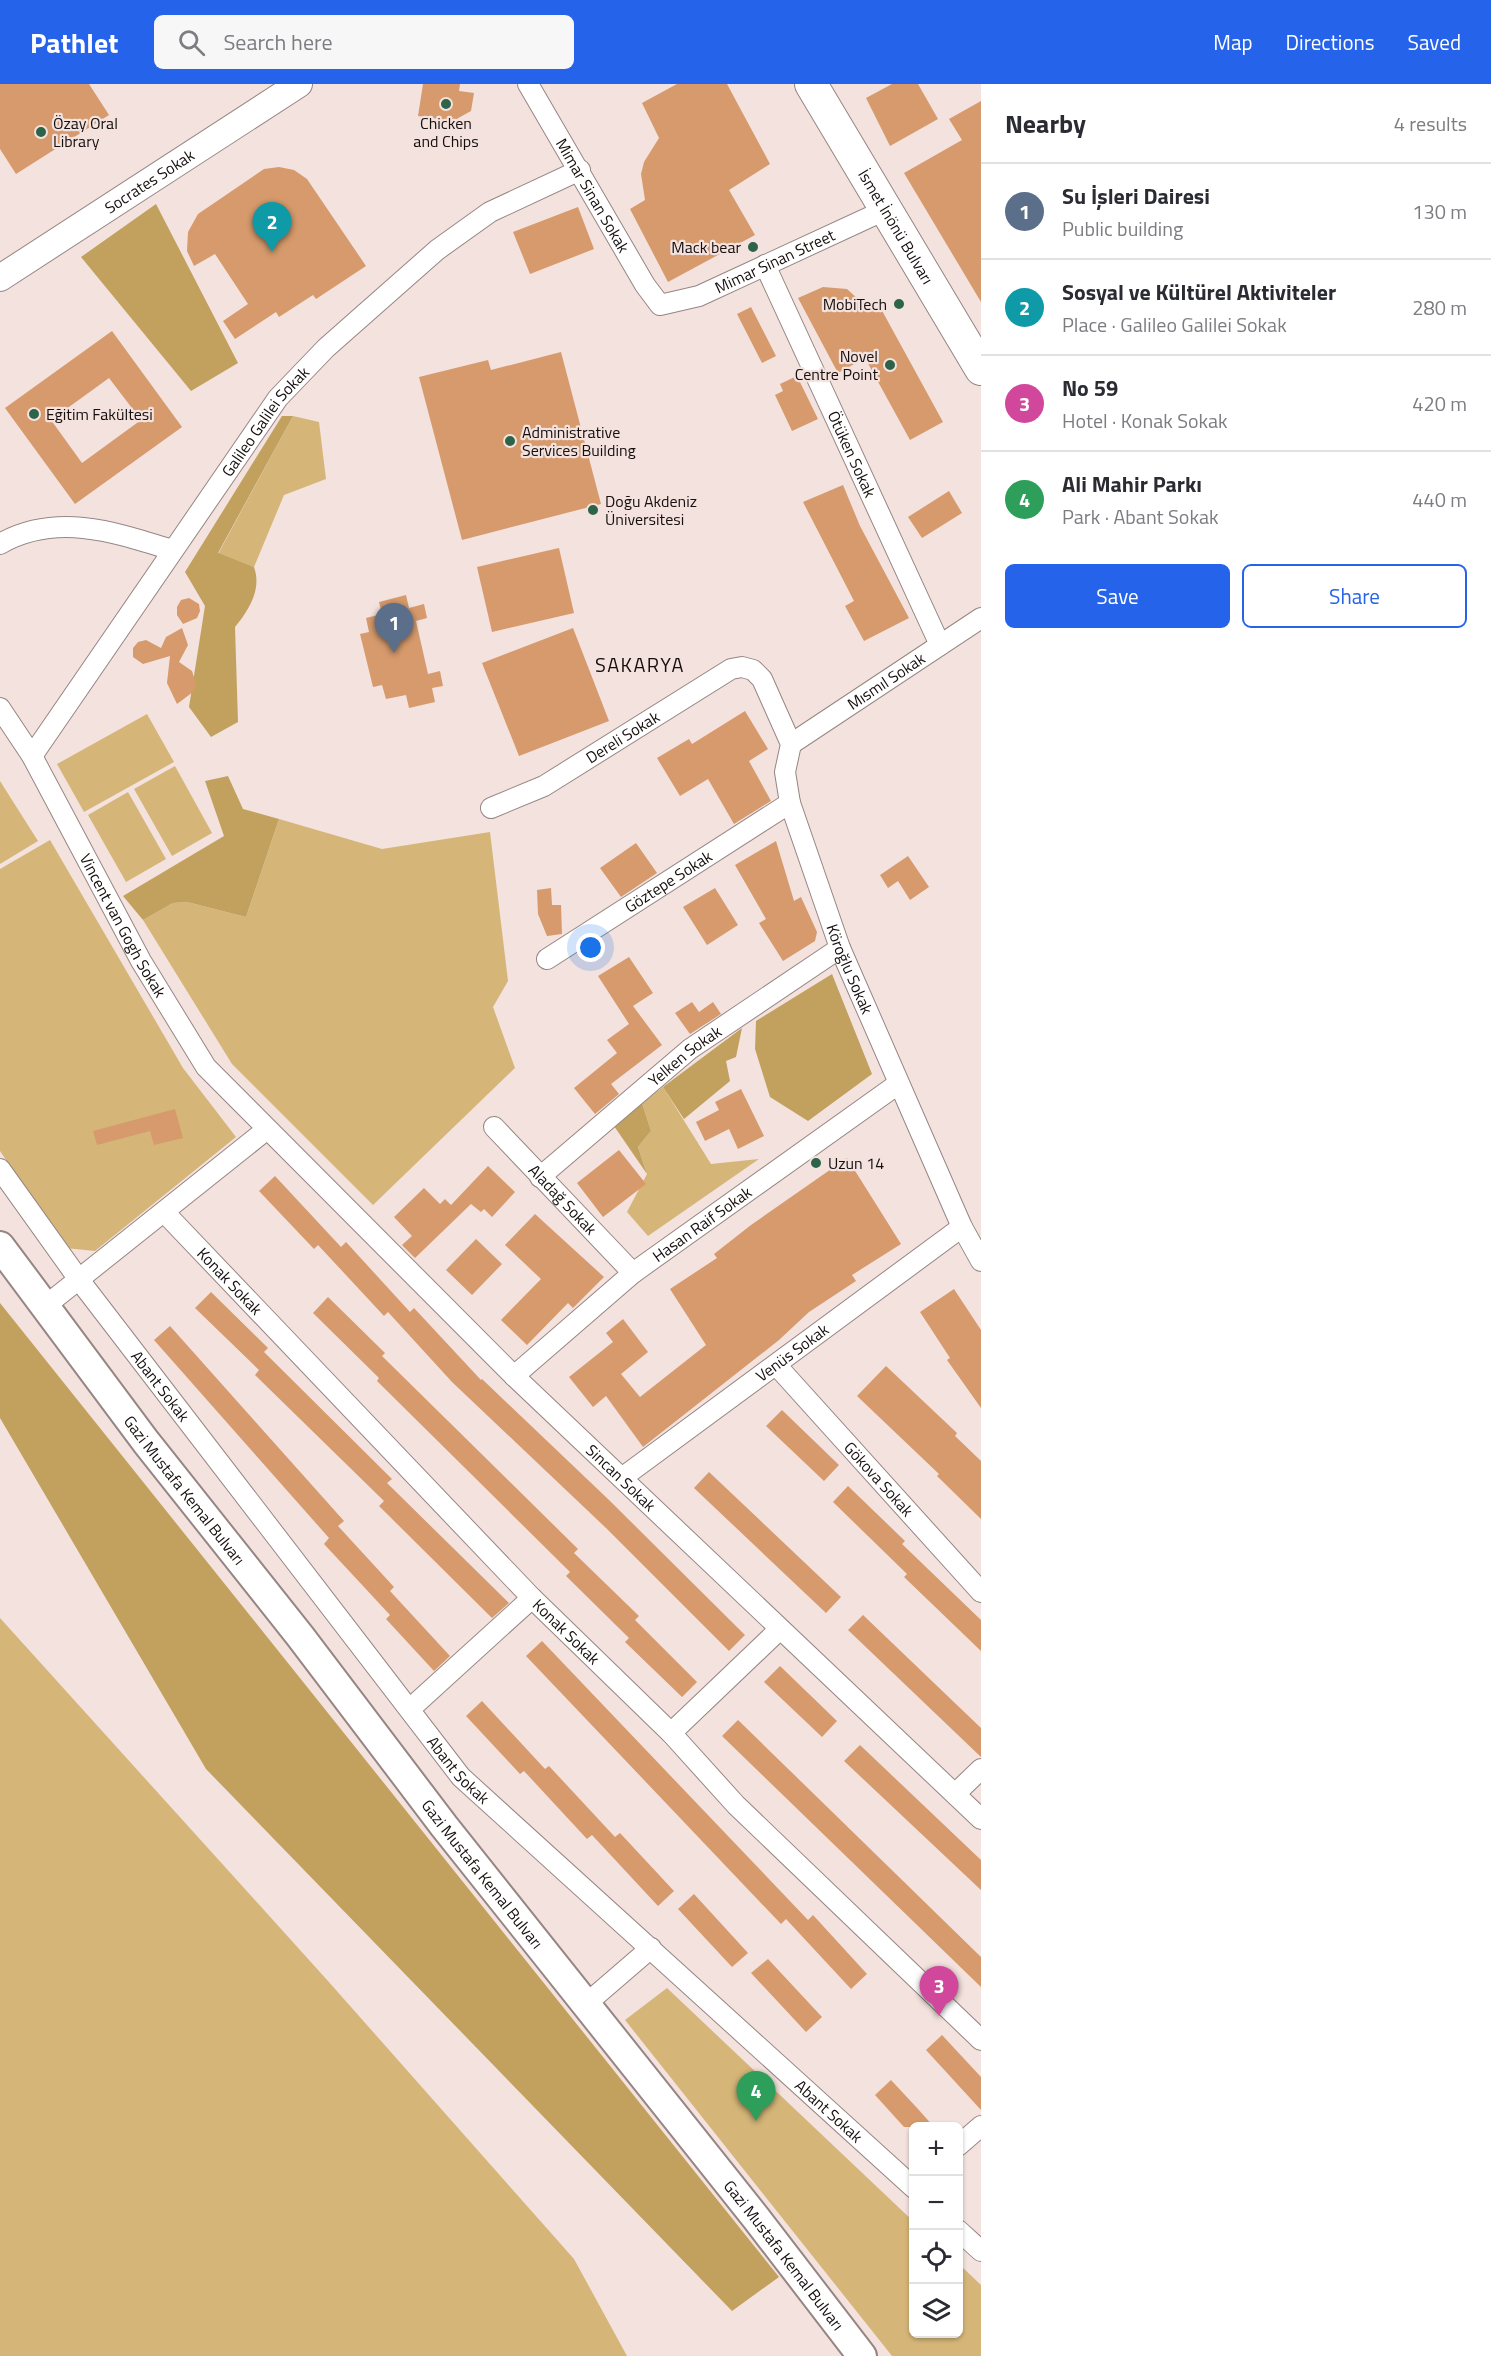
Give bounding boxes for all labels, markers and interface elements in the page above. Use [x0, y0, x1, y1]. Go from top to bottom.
search box [154, 15, 574, 69]
text: Pathlet [30, 21, 118, 64]
text: Search here [223, 25, 333, 59]
icon: search [175, 26, 208, 59]
text: Map [1213, 26, 1253, 58]
text: Directions [1286, 26, 1375, 58]
text: Saved [1408, 26, 1461, 58]
marker: Chicken and Chips [439, 97, 453, 111]
text: Nearby [1005, 104, 1086, 143]
text: 4 results [1394, 108, 1467, 139]
place label: Özay Oral Library [53, 111, 118, 153]
place label: Chicken and Chips [413, 111, 479, 153]
marker: Özay Oral Library [34, 125, 48, 139]
street label: Mimar Sinan Sokak [550, 134, 636, 258]
street label: Socrates Sokak [100, 143, 199, 219]
street label: İsmet İnönü Bulvarı [852, 164, 940, 289]
text: Su İşleri Dairesi [1062, 179, 1210, 213]
text: 1 [1019, 196, 1030, 227]
text: 130 m [1412, 196, 1467, 227]
pin: 2 [252, 202, 292, 252]
text: Public building [1062, 213, 1183, 244]
street label: Mimar Sinan Street [711, 223, 839, 299]
place label: Mack bear [671, 235, 741, 259]
marker: Mack bear [746, 240, 760, 254]
text: Sosyal ve Kültürel Aktiviteler [1062, 275, 1336, 309]
place label: MobiTech [823, 292, 887, 316]
text: 2 [1019, 292, 1030, 323]
text: 280 m [1412, 292, 1467, 323]
marker: MobiTech [892, 297, 906, 311]
text: Place · Galileo Galilei Sokak [1062, 309, 1287, 340]
place label: Novel Centre Point [795, 344, 878, 386]
marker: Novel Centre Point [883, 358, 897, 372]
street label: Galileo Galilei Sokak [215, 360, 315, 481]
text: No 59 [1062, 371, 1118, 405]
text: 3 [1019, 388, 1030, 419]
text: 420 m [1412, 388, 1467, 419]
place label: Eğitim Fakültesi [46, 402, 153, 426]
text: Hotel · Konak Sokak [1062, 405, 1228, 436]
marker: Eğitim Fakültesi [27, 407, 41, 421]
street label: Ötüken Sokak [822, 407, 882, 501]
place label: Administrative Services Building [522, 420, 636, 462]
marker: Administrative Services Building [503, 434, 517, 448]
text: Ali Mahir Parkı [1062, 467, 1202, 501]
text: 4 [1019, 484, 1030, 515]
text: 440 m [1412, 484, 1467, 515]
place label: Doğu Akdeniz Üniversitesi [605, 489, 697, 531]
text: Park · Abant Sokak [1062, 501, 1219, 532]
marker: Doğu Akdeniz Üniversitesi [586, 503, 600, 517]
button: Save [1005, 564, 1230, 628]
button: Share [1242, 564, 1467, 628]
pin: 1 [374, 604, 414, 653]
street label: Mısmıl Sokak [842, 646, 930, 716]
district label: SAKARYA [595, 649, 685, 680]
street label: Dereli Sokak [581, 704, 664, 769]
street label: Göztepe Sokak [620, 844, 717, 918]
street label: Vincent van Gogh Sokak [74, 849, 173, 1002]
street label: Köroğlu Sokak [821, 921, 880, 1018]
your location [576, 933, 605, 962]
street label: Yelken Sokak [643, 1019, 726, 1092]
place label: Uzun 14 [828, 1151, 884, 1175]
marker: Uzun 14 [809, 1156, 823, 1170]
street label: Aladağ Sokak [523, 1159, 603, 1241]
street label: Hasan Raif Sokak [647, 1180, 757, 1268]
street label: Konak Sokak [192, 1242, 268, 1321]
street label: Venüs Sokak [751, 1317, 834, 1387]
street label: Abant Sokak [125, 1345, 196, 1427]
street label: Gazi Mustafa Kemal Bulvarı [118, 1410, 251, 1570]
street label: Gökova Sokak [839, 1436, 919, 1522]
street label: Sincan Sokak [581, 1438, 662, 1517]
street label: Konak Sokak [527, 1593, 606, 1670]
street label: Abant Sokak [422, 1731, 495, 1810]
street label: Gazi Mustafa Kemal Bulvarı [416, 1794, 549, 1954]
pin: 3 [920, 1966, 958, 2016]
pin: 4 [736, 2072, 776, 2121]
street label: Abant Sokak [790, 2074, 868, 2148]
map controls [909, 2122, 963, 2338]
button: + [909, 2122, 963, 2176]
street label: Gazi Mustafa Kemal Bulvarı [718, 2175, 850, 2335]
button: − [909, 2176, 963, 2230]
button: locate [909, 2230, 963, 2284]
button: layers [909, 2284, 963, 2338]

